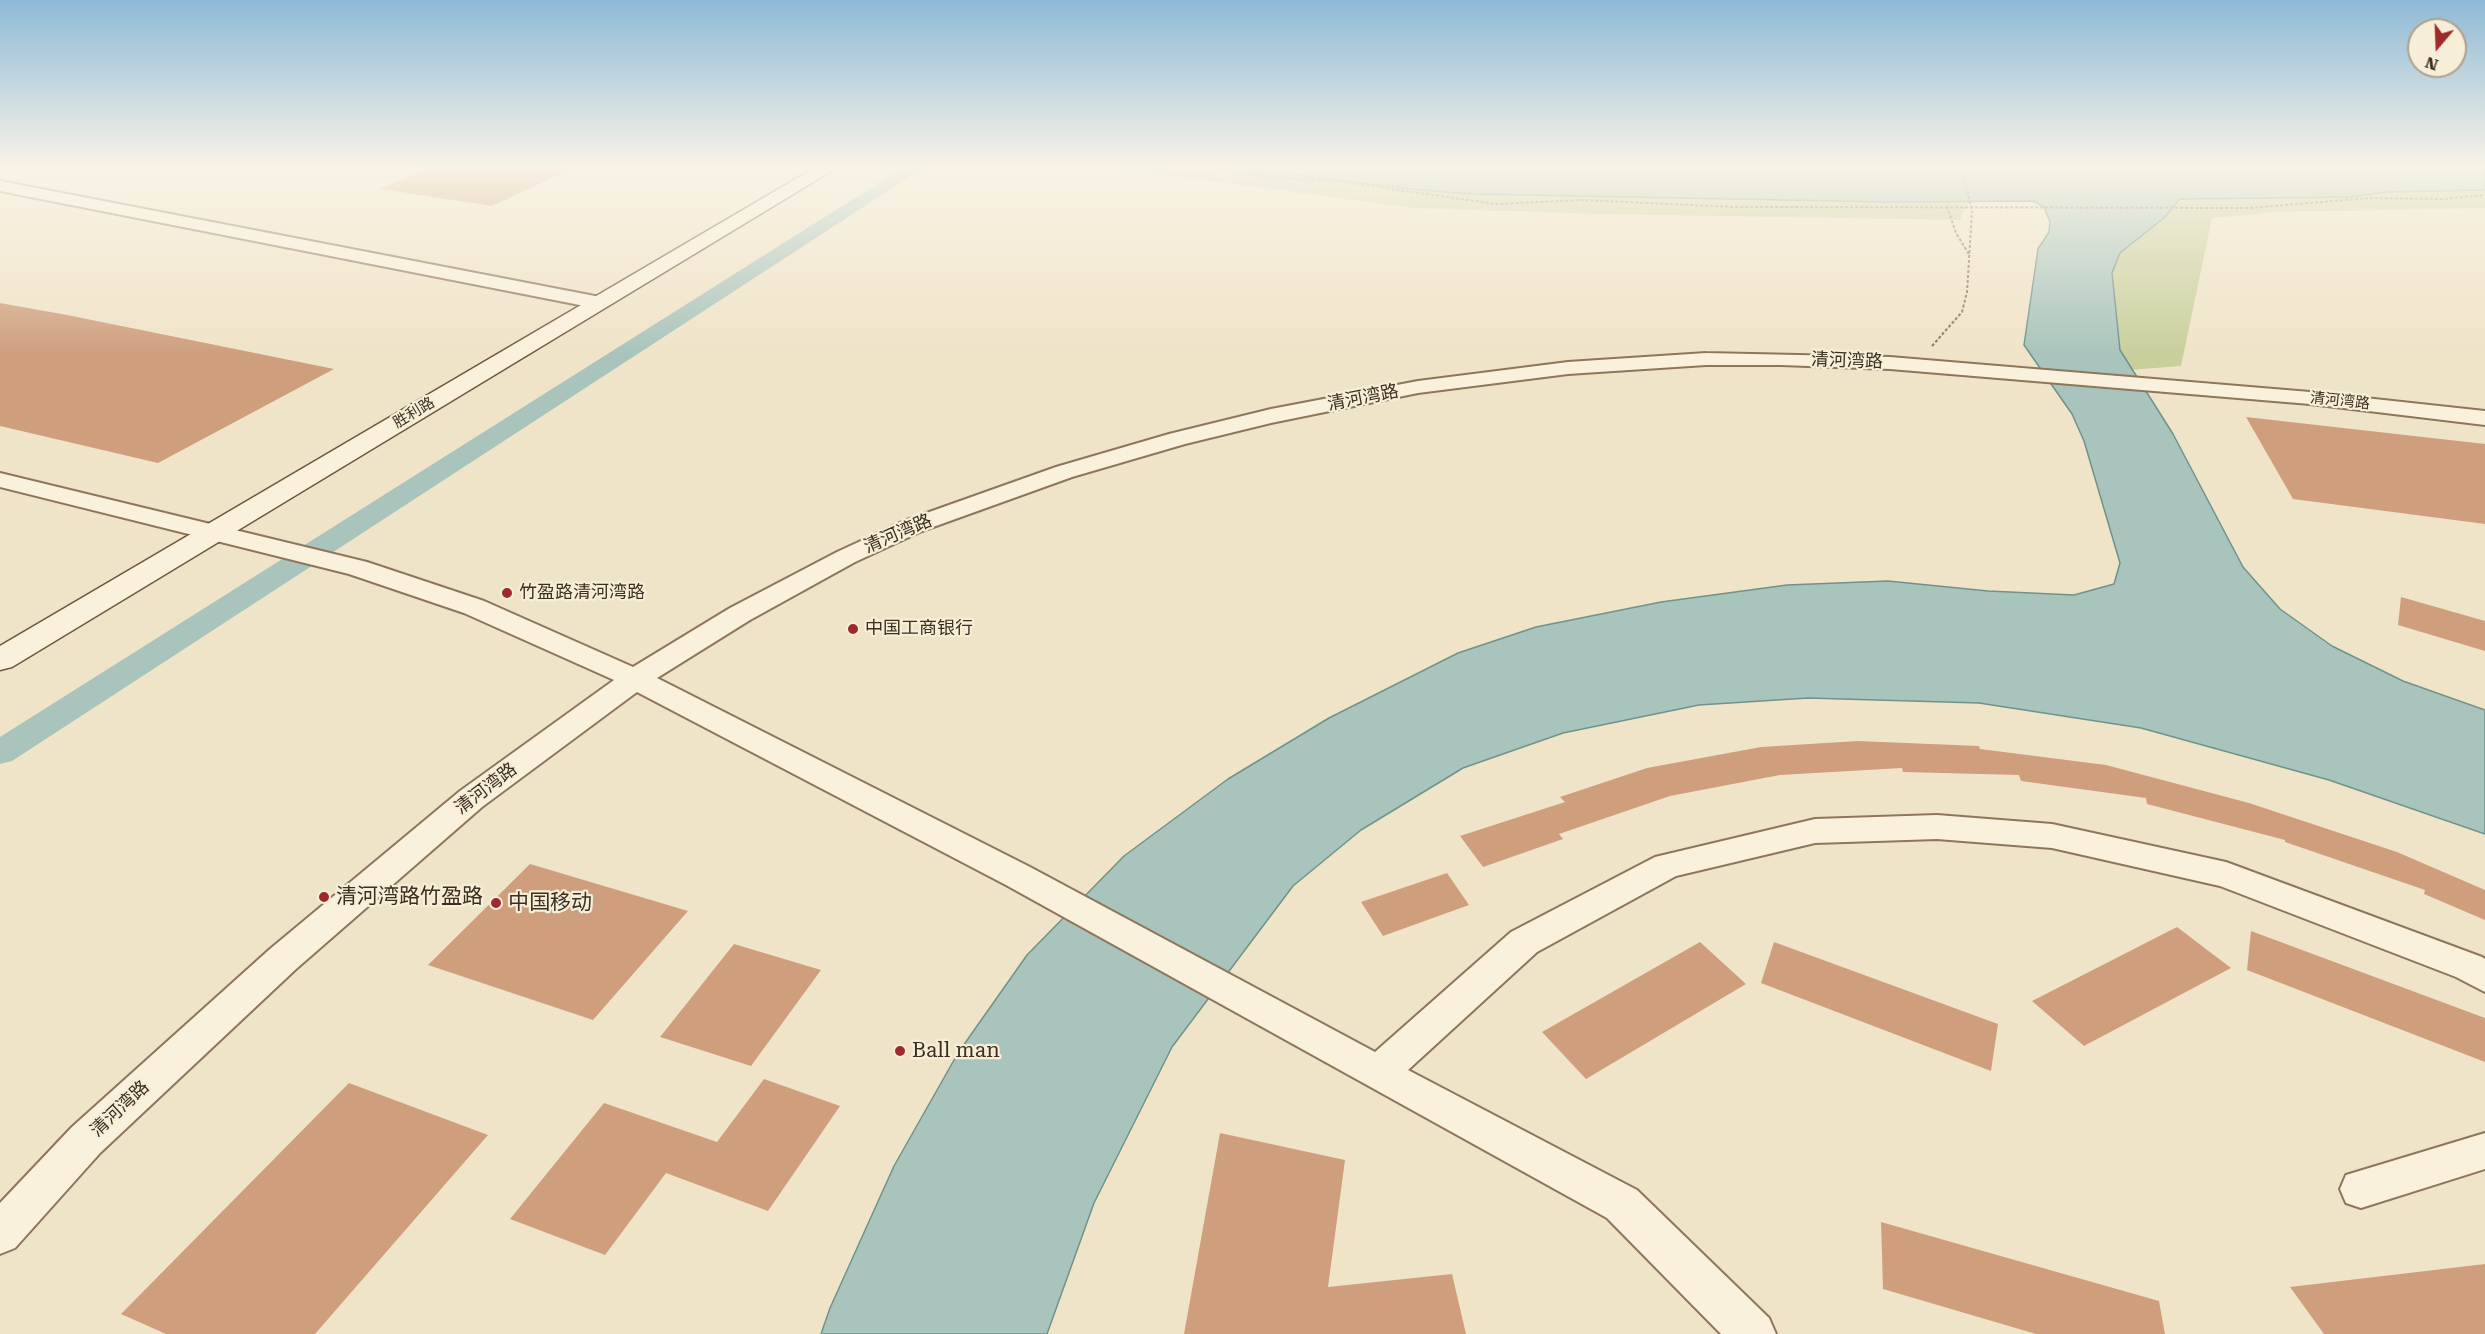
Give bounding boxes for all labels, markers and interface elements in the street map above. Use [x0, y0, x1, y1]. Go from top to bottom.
north arrow [2407, 18, 2467, 78]
text: N [2423, 53, 2441, 75]
street label: 清河湾路 [1811, 349, 1883, 373]
street label: 清河湾路 [1326, 381, 1400, 415]
street label: 清河湾路 [2309, 389, 2371, 413]
street label: 胜利路 [390, 394, 438, 432]
street label: 清河湾路 [861, 510, 935, 558]
place label: 竹盈路清河湾路 [519, 582, 645, 604]
marker: 竹盈路清河湾路 [500, 586, 514, 600]
place label: 中国工商银行 [865, 618, 973, 640]
marker: 中国工商银行 [846, 622, 860, 636]
street label: 清河湾路 [451, 759, 521, 819]
place label: 清河湾路竹盈路 [336, 884, 483, 910]
marker: 清河湾路竹盈路 [317, 890, 331, 904]
place label: 中国移动 [508, 890, 592, 916]
marker: 中国移动 [489, 896, 503, 910]
place label: Ball man [912, 1038, 1000, 1064]
marker: Ball man [893, 1044, 907, 1058]
street label: 清河湾路 [86, 1077, 154, 1141]

